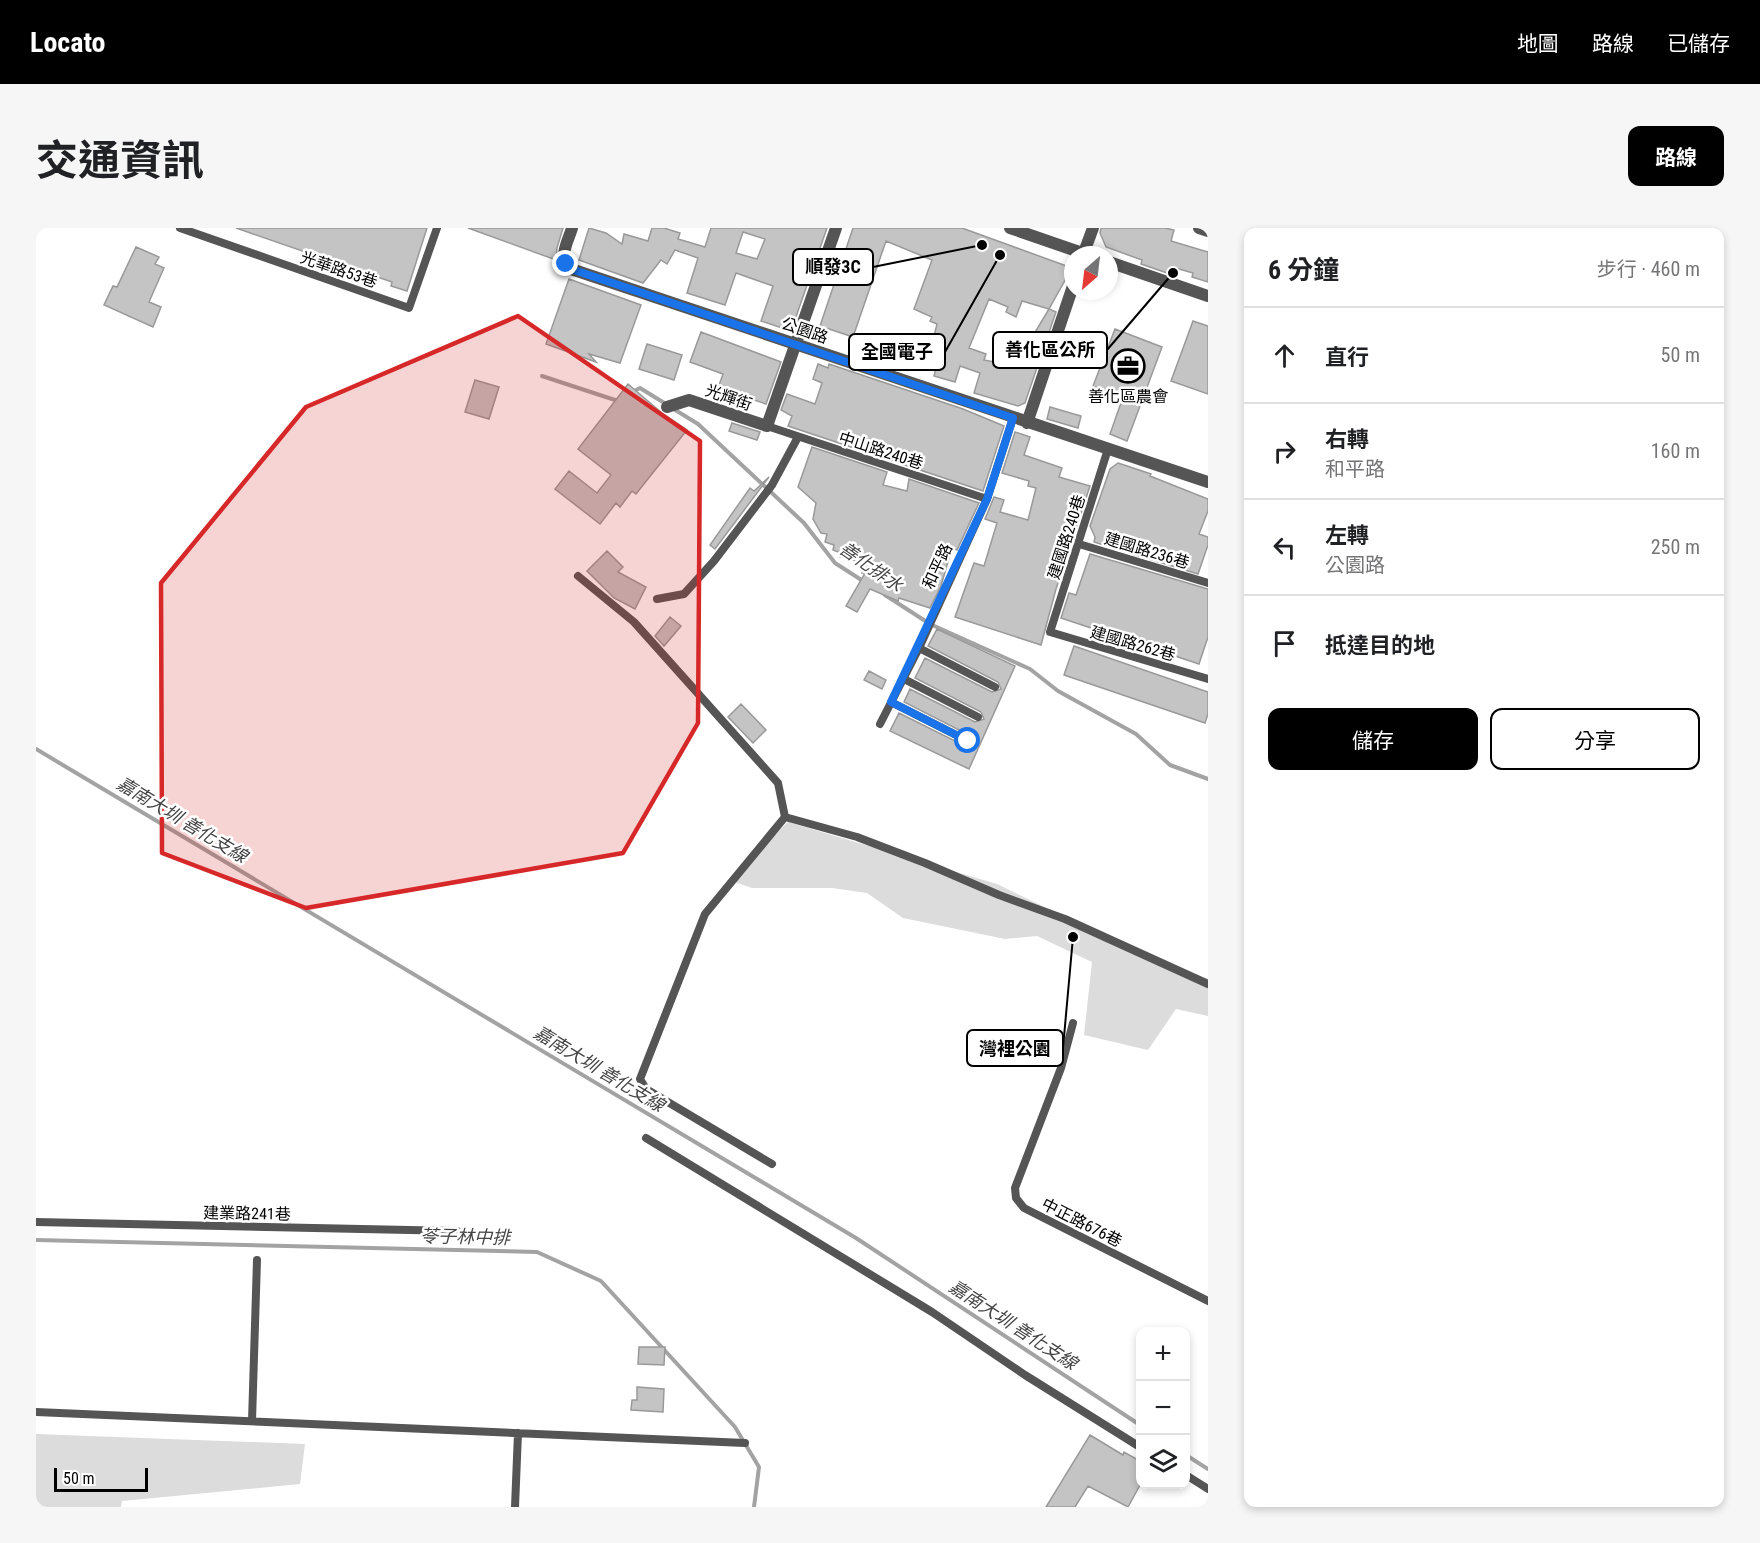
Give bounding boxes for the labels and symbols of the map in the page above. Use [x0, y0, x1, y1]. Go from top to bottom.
north arrow [1064, 246, 1118, 300]
street label: 光華路53巷 [298, 247, 380, 291]
callout: 順發3C [793, 249, 873, 285]
route end [552, 250, 578, 276]
text: 順發3C [805, 256, 861, 277]
street label: 公園路 [779, 314, 831, 347]
callout: 善化區公所 [993, 332, 1107, 368]
callout: 全國電子 [849, 334, 945, 370]
text: 善化區公所 [1005, 339, 1095, 360]
text: 全國電子 [861, 341, 933, 362]
office icon: 善化區農會 [1110, 348, 1146, 384]
street label: 光輝街 [703, 381, 755, 414]
place label: 善化區農會 [1088, 387, 1168, 406]
street label: 中山路240巷 [836, 428, 925, 473]
street label: 建國路240巷 [1044, 493, 1089, 582]
street label: 建國路236巷 [1102, 529, 1192, 572]
water label: 善化排水 [836, 537, 908, 596]
street label: 和平路 [919, 540, 956, 592]
street label: 建國路262巷 [1088, 622, 1178, 665]
route start [954, 727, 980, 753]
water label: 嘉南大圳 善化支線 [113, 772, 253, 868]
water label: 嘉南大圳 善化支線 [530, 1021, 670, 1117]
callout: 灣裡公園 [967, 1030, 1063, 1066]
text: 灣裡公園 [979, 1038, 1051, 1059]
street label: 中正路676巷 [1038, 1194, 1125, 1251]
street label: 建業路241巷 [203, 1203, 291, 1224]
water label: 苓子林中排 [420, 1225, 512, 1248]
water label: 嘉南大圳 善化支線 [945, 1275, 1083, 1375]
scale bar [54, 1465, 148, 1492]

